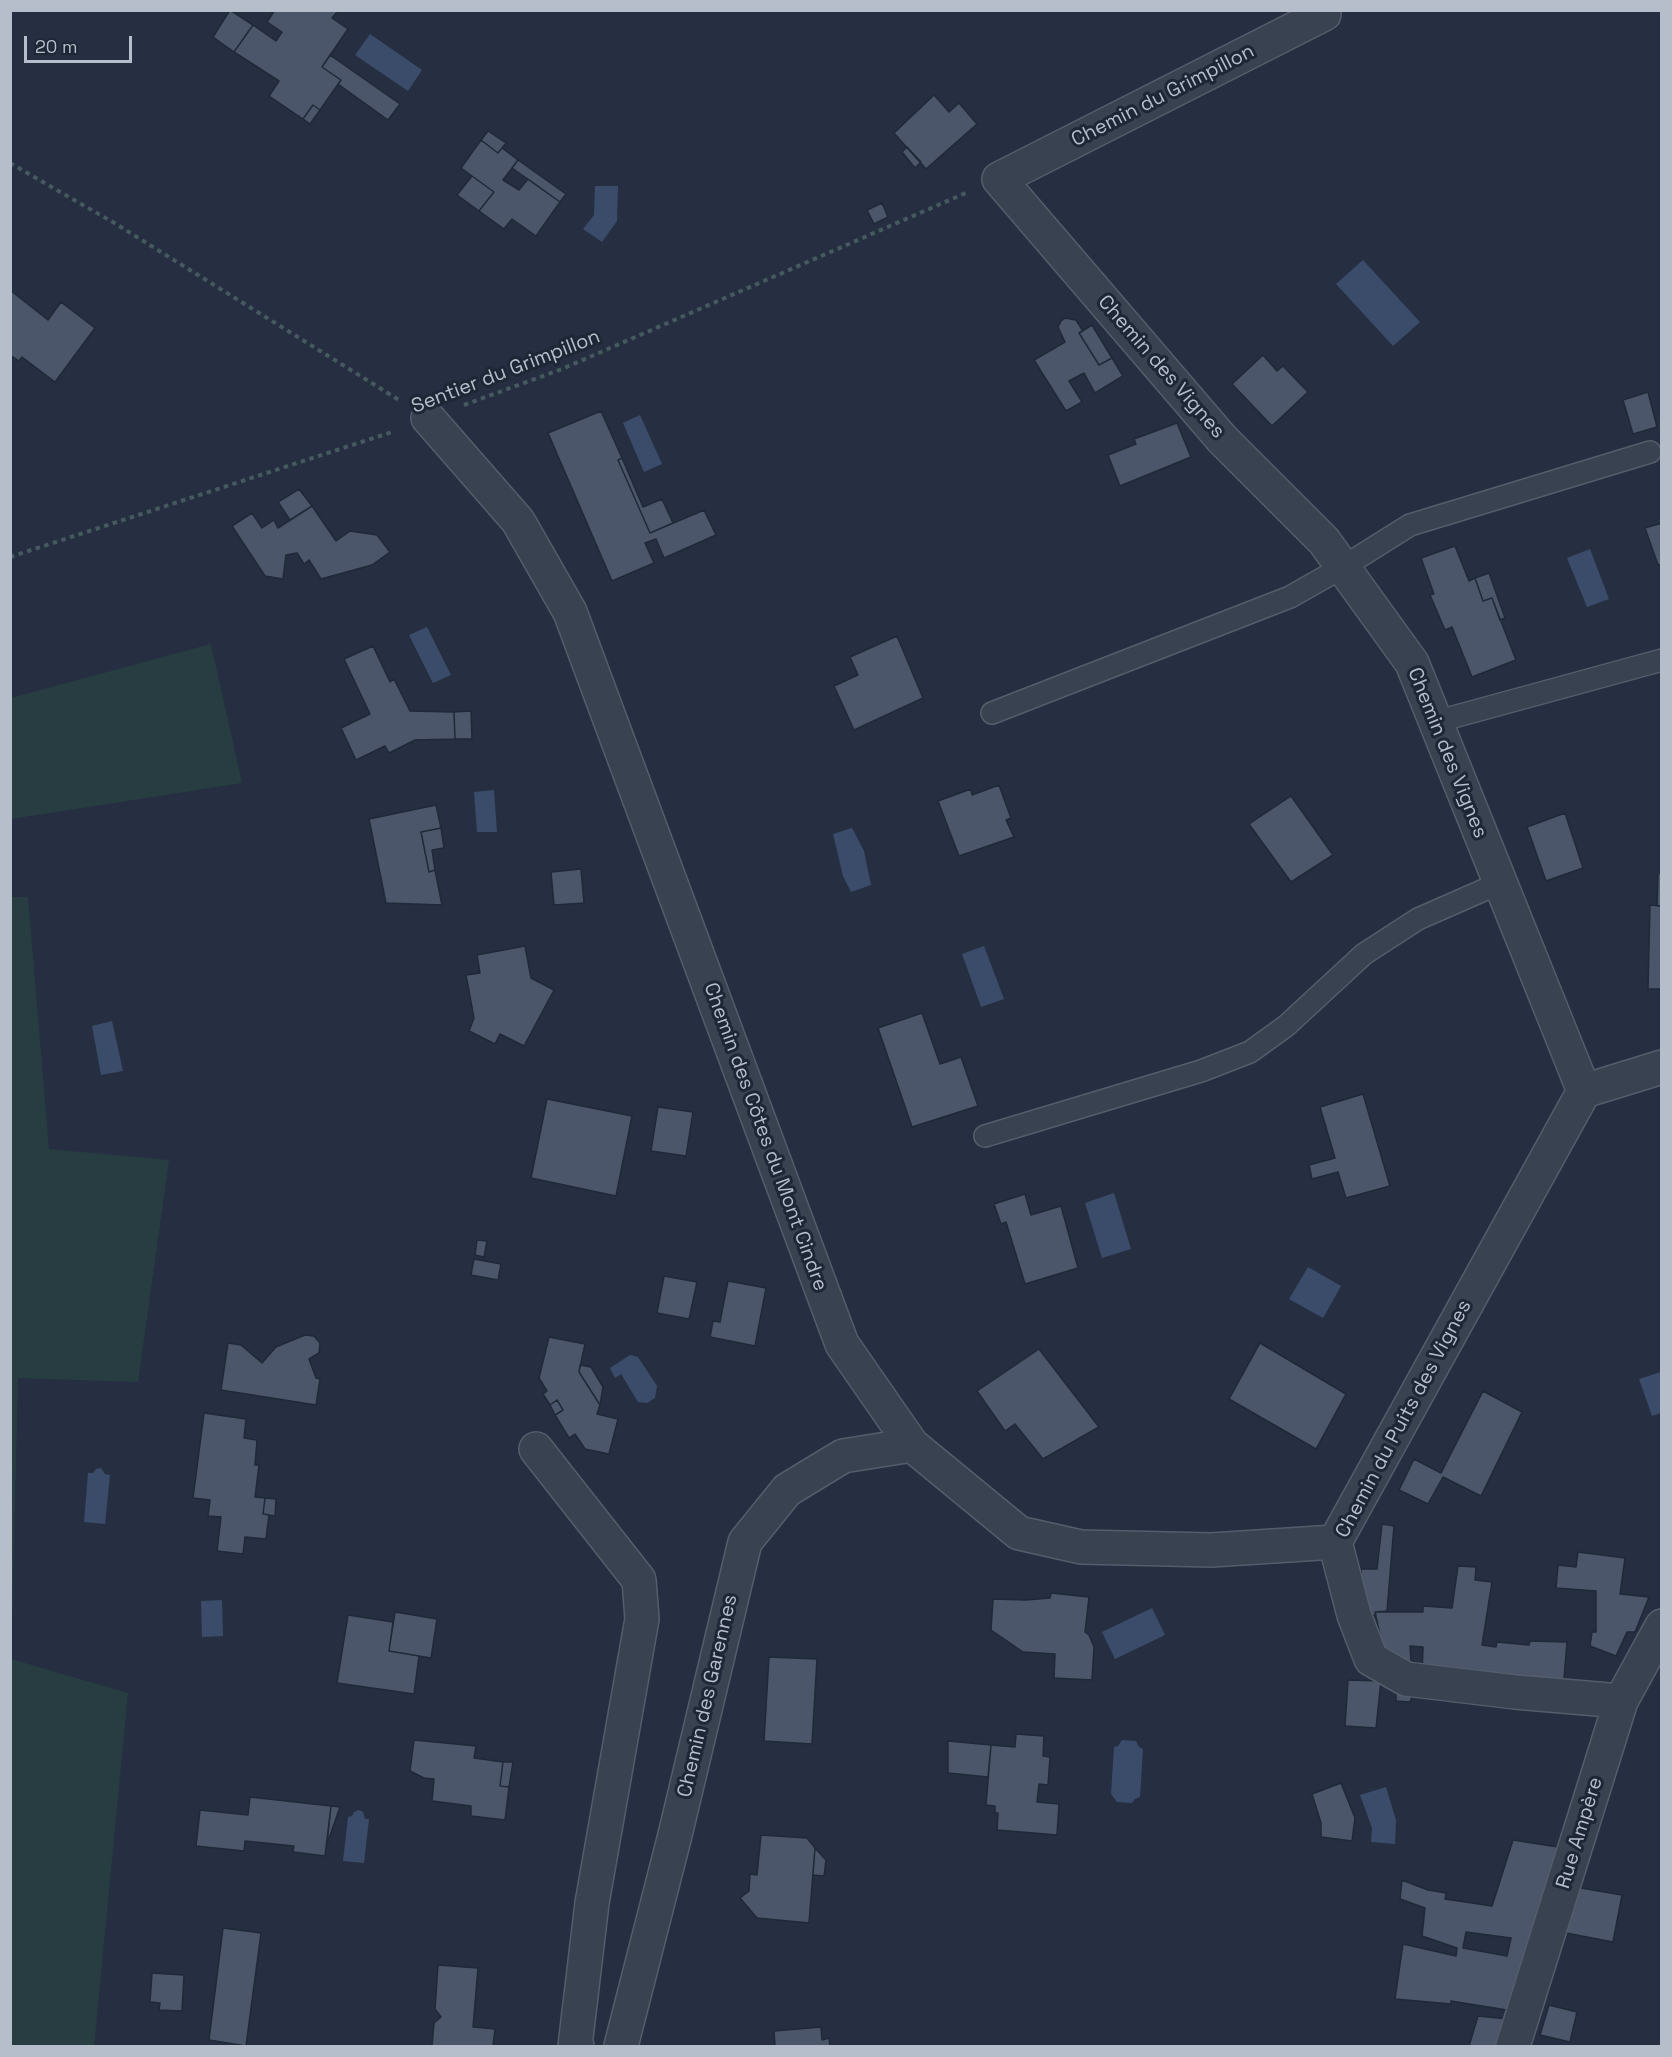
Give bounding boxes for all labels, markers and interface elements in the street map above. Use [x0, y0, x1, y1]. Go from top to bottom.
scale bar [27, 24, 135, 62]
text: 20 m [35, 35, 78, 58]
street label: Chemin du Grimpillon [1068, 40, 1258, 152]
street label: Chemin des Vignes [1092, 291, 1230, 443]
street label: Sentier du Grimpillon [408, 325, 604, 419]
street label: Chemin des Vignes [1402, 664, 1492, 842]
street label: Chemin des Côtes du Mont Cindre [698, 980, 832, 1294]
street label: Chemin du Puits des Vignes [1331, 1296, 1477, 1542]
street label: Chemin des Garennes [673, 1592, 743, 1800]
street label: Rue Ampère [1552, 1774, 1608, 1892]

